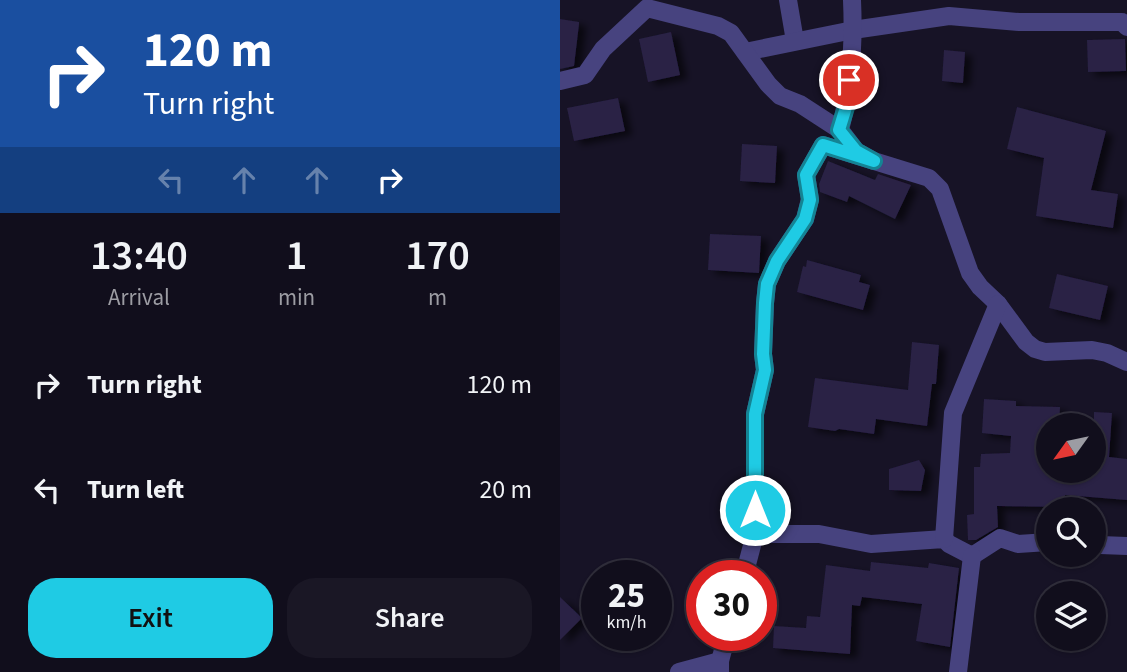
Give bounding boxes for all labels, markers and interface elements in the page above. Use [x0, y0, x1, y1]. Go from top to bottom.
text: 120 m [143, 16, 272, 86]
icon: right [28, 28, 119, 119]
pin [819, 50, 879, 110]
icon: arrive [830, 61, 868, 99]
text: Turn right [143, 81, 274, 127]
icon: left [152, 161, 190, 199]
icon: ahead [225, 161, 263, 199]
icon: ahead [298, 161, 336, 199]
icon: right [371, 161, 409, 199]
text: 13:40 [90, 226, 188, 286]
text: 1 [286, 226, 307, 286]
text: 170 [405, 226, 470, 286]
text: Arrival [108, 281, 170, 314]
text: min [278, 281, 315, 314]
text: m [428, 281, 447, 314]
icon: right [28, 366, 66, 404]
text: Turn right [87, 366, 202, 403]
text: 120 m [466, 366, 532, 403]
north arrow [1036, 413, 1106, 483]
map controls [1036, 413, 1106, 651]
icon: left [28, 471, 66, 509]
text: Turn left [87, 471, 184, 508]
text: 20 m [479, 471, 532, 508]
position arrow [718, 473, 792, 547]
button: search [1036, 497, 1106, 567]
speed limit sign: 30 [686, 560, 777, 651]
text: 25 [608, 571, 645, 621]
button: Exit [28, 578, 273, 658]
button: Share [287, 578, 532, 658]
button: layers [1036, 581, 1106, 651]
text: km/h [607, 610, 646, 635]

